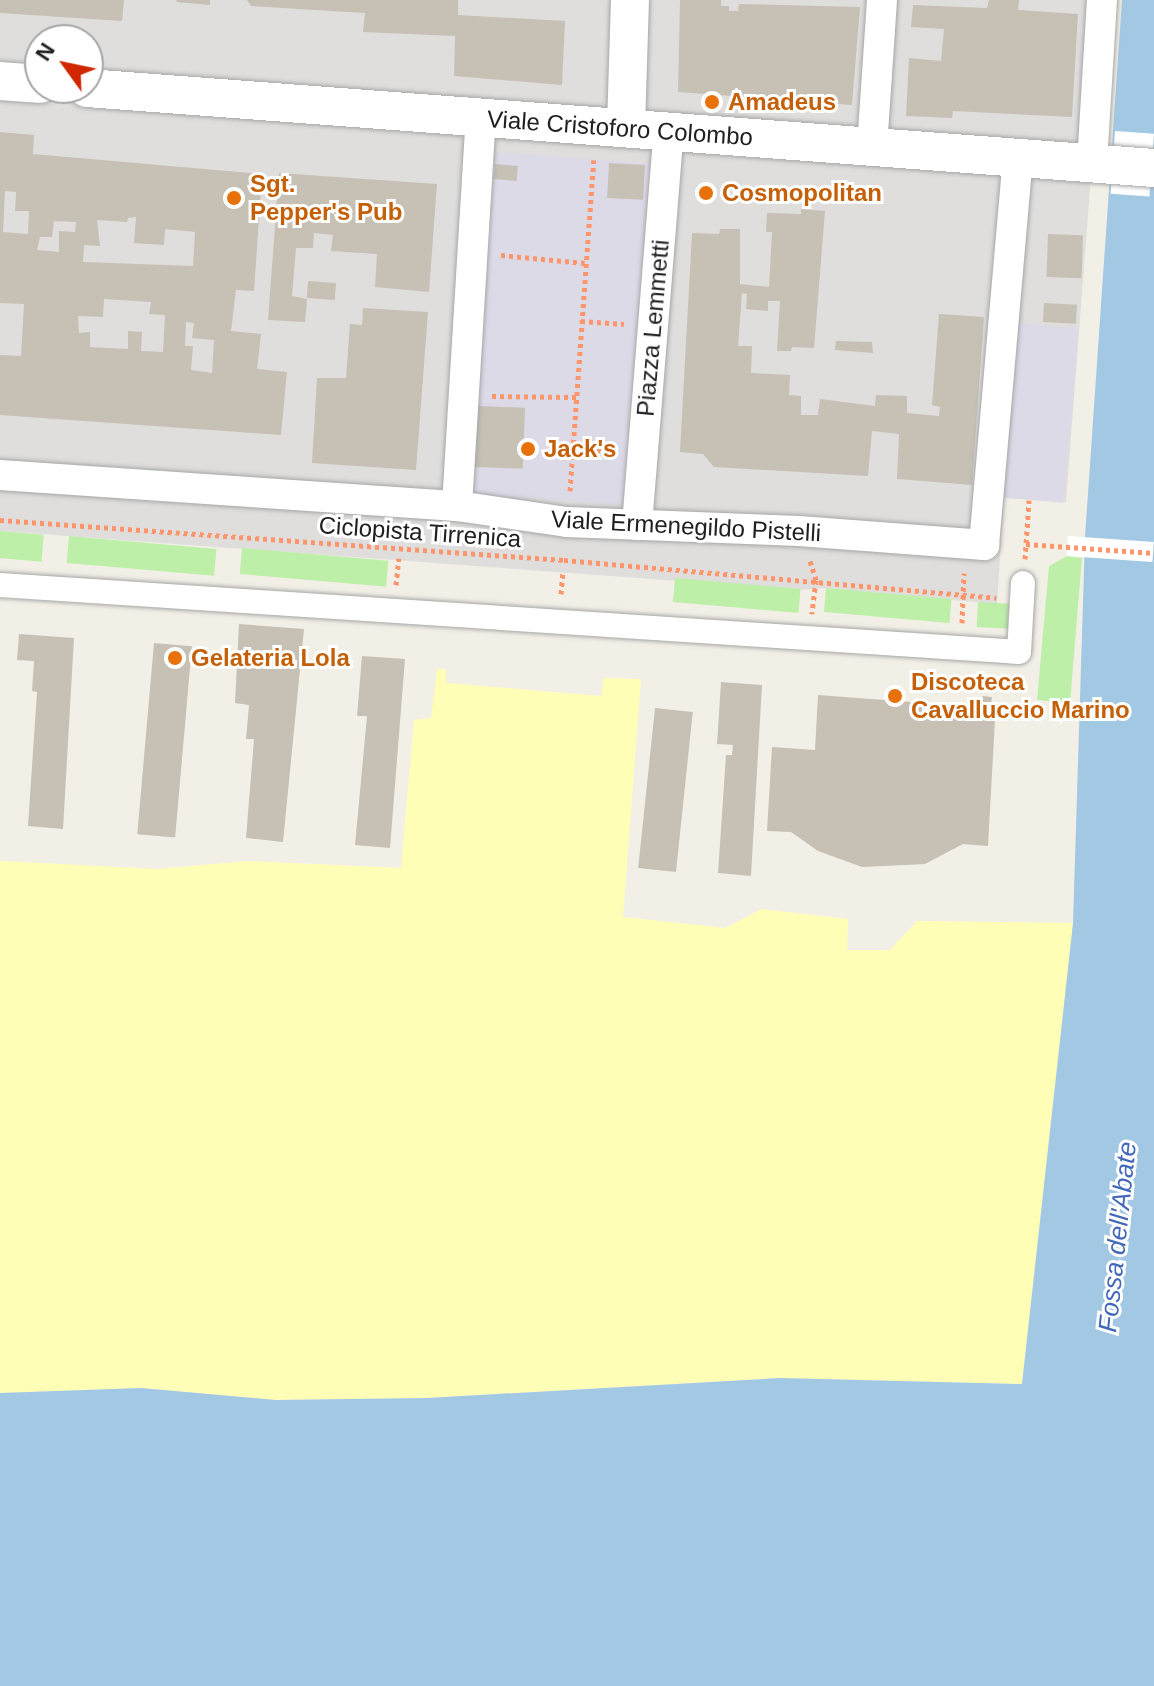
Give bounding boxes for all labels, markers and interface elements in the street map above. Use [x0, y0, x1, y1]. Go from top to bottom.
north arrow [24, 24, 104, 104]
text: N [30, 38, 60, 65]
place label: Amadeus [728, 88, 836, 116]
marker: Amadeus [703, 93, 721, 111]
street label: Viale Cristoforo Colombo [486, 104, 754, 152]
place label: Sgt. Pepper's Pub [250, 170, 402, 226]
place label: Cosmopolitan [722, 179, 882, 207]
marker: Cosmopolitan [697, 184, 715, 202]
marker: Sgt. Pepper's Pub [225, 189, 243, 207]
street label: Piazza Lemmetti [631, 238, 675, 418]
place label: Jack's [544, 435, 616, 463]
marker: Jack's [519, 440, 537, 458]
street label: Viale Ermenegildo Pistelli [550, 505, 822, 547]
street label: Ciclopista Tirrenica [318, 511, 522, 553]
place label: Gelateria Lola [191, 644, 350, 672]
marker: Gelateria Lola [166, 649, 184, 667]
place label: Discoteca Cavalluccio Marino [911, 668, 1130, 724]
marker: Discoteca Cavalluccio Marino [886, 687, 904, 705]
water label: Fossa dell'Abate [1092, 1140, 1144, 1334]

